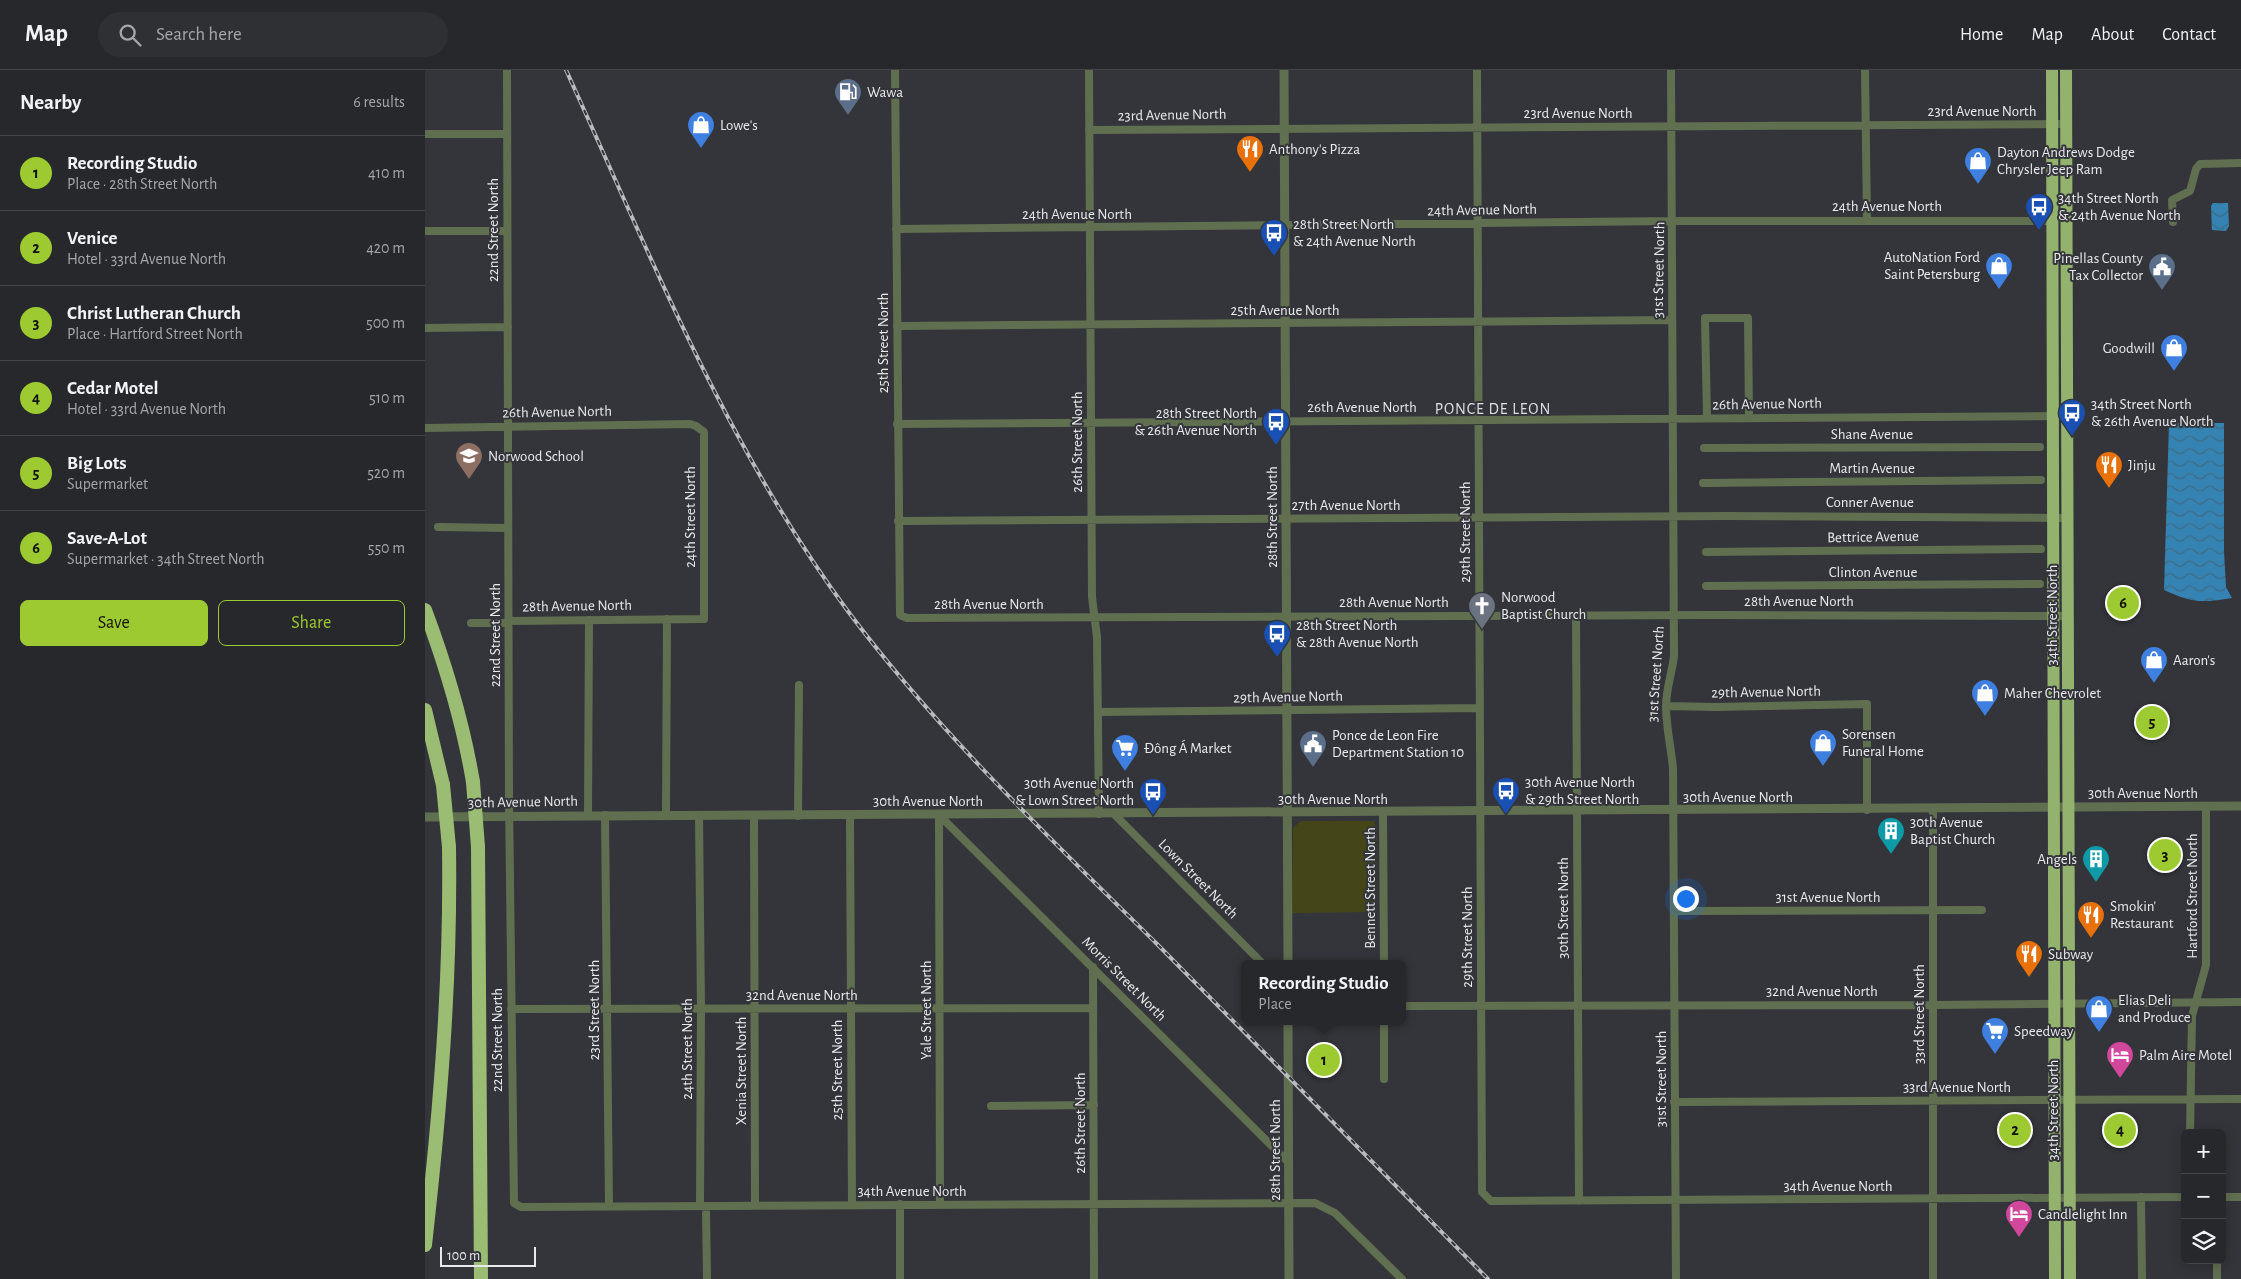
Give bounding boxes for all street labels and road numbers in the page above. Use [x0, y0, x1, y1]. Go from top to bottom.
street label: 23rd Avenue North [1928, 104, 2036, 119]
street label: 23rd Avenue North [1524, 106, 1632, 121]
street label: 23rd Avenue North [1117, 107, 1227, 123]
street label: 22nd Street North [486, 178, 501, 282]
street label: 24th Avenue North [1832, 199, 1942, 214]
street label: 24th Avenue North [1427, 202, 1537, 218]
street label: 24th Avenue North [1022, 207, 1132, 222]
street label: 31st Street North [1651, 222, 1667, 318]
street label: 25th Street North [876, 293, 891, 393]
street label: 25th Avenue North [1231, 303, 1339, 318]
street label: 26th Street North [1070, 391, 1085, 493]
street label: 26th Avenue North [1712, 396, 1822, 412]
street label: 26th Avenue North [1307, 400, 1417, 415]
street label: 26th Avenue North [502, 404, 612, 420]
street label: Shane Avenue [1831, 427, 1913, 442]
street label: Martin Avenue [1829, 461, 1915, 476]
street label: 24th Street North [683, 466, 698, 568]
street label: 28th Street North [1265, 466, 1280, 568]
street label: 29th Street North [1458, 481, 1473, 583]
street label: Conner Avenue [1826, 495, 1914, 510]
street label: 27th Avenue North [1292, 498, 1400, 513]
street label: Bettrice Avenue [1827, 529, 1919, 545]
street label: Clinton Avenue [1829, 565, 1917, 580]
street label: 34th Street North [2045, 565, 2060, 665]
street label: 22nd Street North [488, 583, 503, 687]
street label: 28th Avenue North [1744, 594, 1854, 609]
street label: 28th Avenue North [1339, 595, 1449, 610]
street label: 28th Avenue North [934, 597, 1044, 612]
street label: 28th Avenue North [522, 598, 632, 614]
street label: 31st Street North [1645, 625, 1667, 723]
street label: 29th Avenue North [1711, 684, 1821, 700]
street label: 29th Avenue North [1233, 689, 1343, 705]
street label: 30th Avenue North [2088, 786, 2198, 801]
street label: 30th Avenue North [1683, 790, 1793, 805]
street label: 30th Avenue North [1278, 792, 1388, 807]
street label: 30th Avenue North [468, 794, 578, 810]
street label: 30th Avenue North [873, 794, 983, 809]
street label: Bennett Street North [1363, 827, 1378, 949]
street label: Hartford Street North [2185, 833, 2200, 959]
street label: Lown Street North [1155, 836, 1241, 922]
street label: 30th Street North [1556, 857, 1571, 959]
street label: 29th Street North [1460, 886, 1475, 988]
street label: 31st Avenue North [1776, 890, 1880, 905]
street label: Morris Street North [1079, 934, 1169, 1024]
street label: 23rd Street North [587, 960, 602, 1060]
street label: Yale Street North [919, 960, 934, 1060]
street label: 33rd Street North [1912, 964, 1927, 1064]
street label: 32nd Avenue North [1766, 984, 1878, 999]
street label: 22nd Street North [490, 988, 505, 1092]
street label: 32nd Avenue North [746, 988, 858, 1003]
street label: 24th Street North [680, 998, 695, 1100]
street label: Xenia Street North [734, 1017, 749, 1125]
street label: 25th Street North [830, 1020, 845, 1120]
street label: 31st Street North [1654, 1031, 1669, 1127]
street label: 34th Street North [2046, 1060, 2061, 1160]
street label: 26th Street North [1073, 1072, 1088, 1174]
street label: 33rd Avenue North [1903, 1080, 2011, 1095]
street label: 28th Street North [1268, 1099, 1283, 1201]
street label: 34th Avenue North [1783, 1179, 1893, 1194]
street label: 34th Avenue North [857, 1184, 967, 1199]

